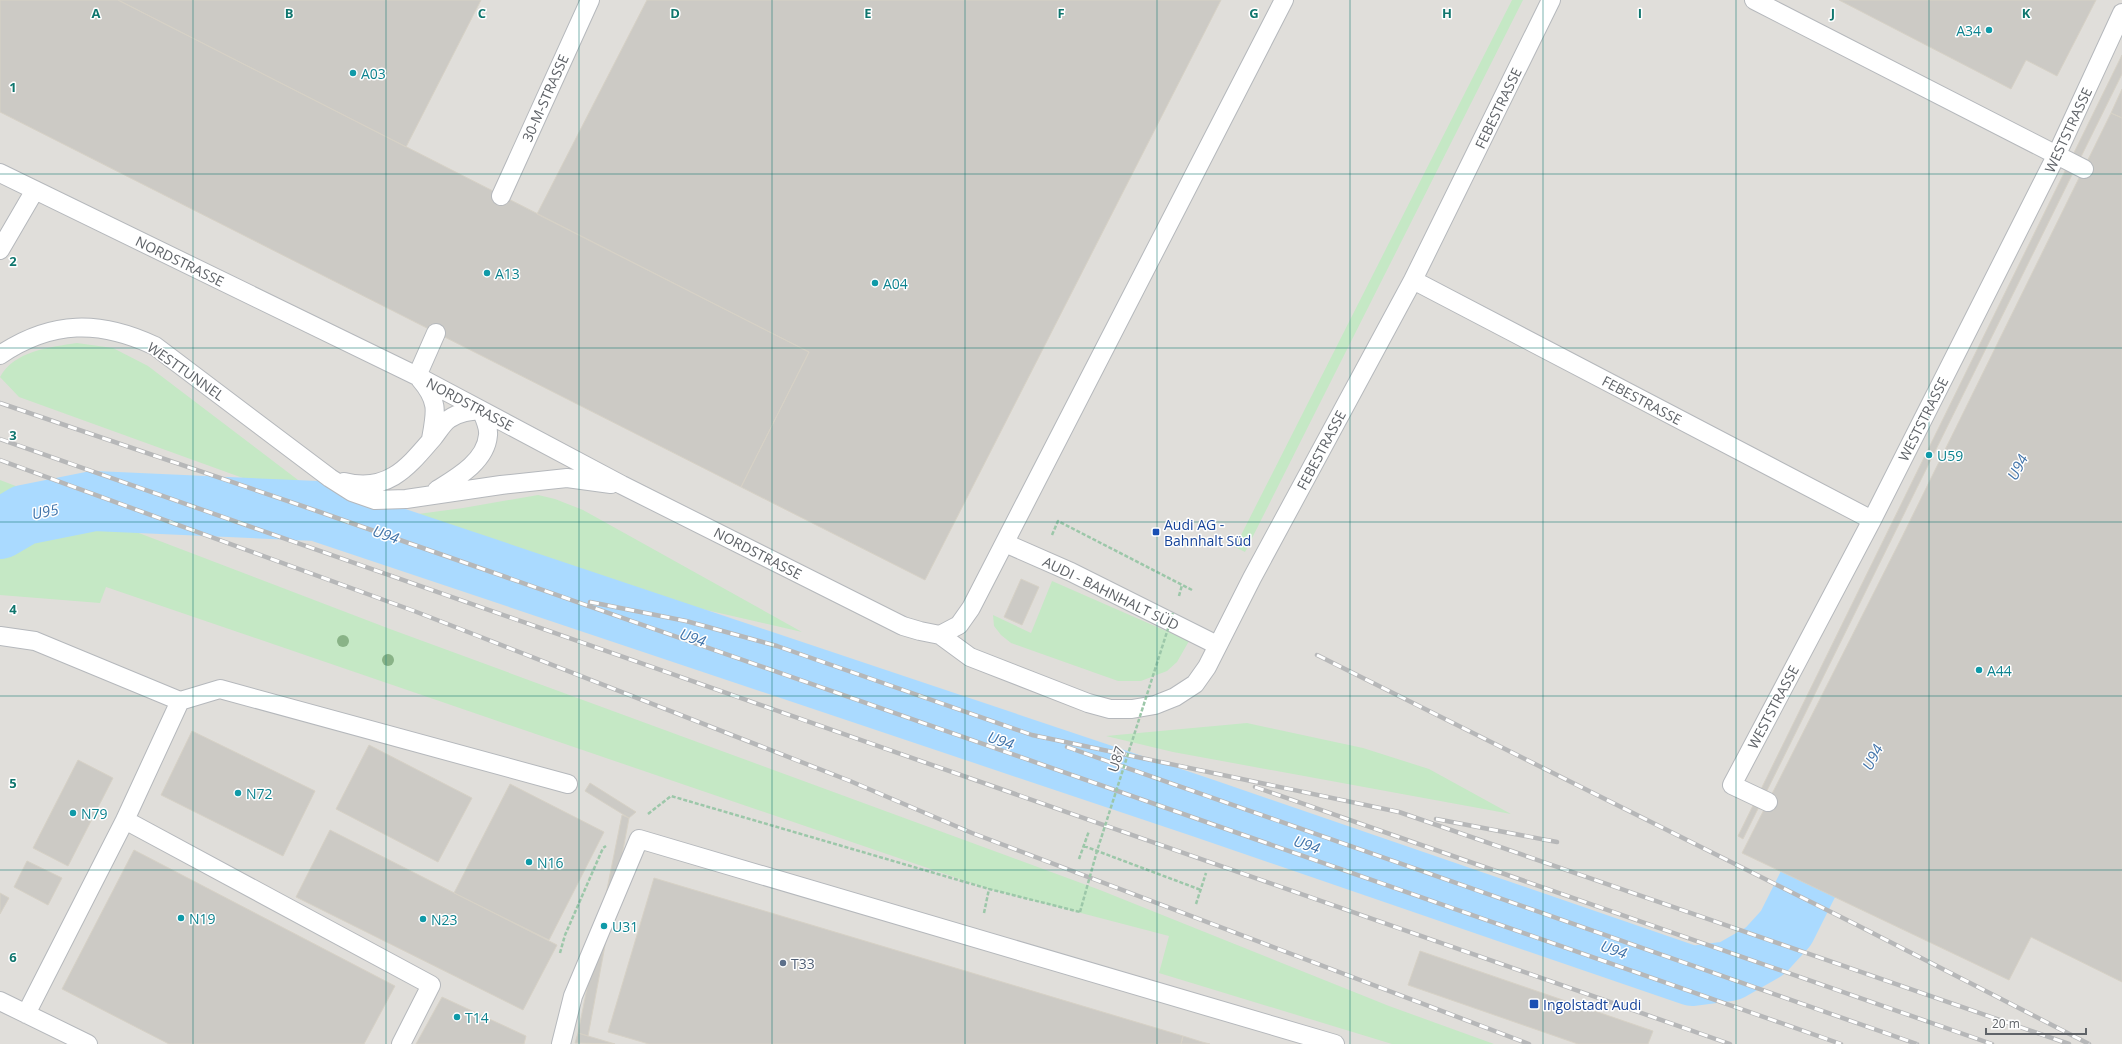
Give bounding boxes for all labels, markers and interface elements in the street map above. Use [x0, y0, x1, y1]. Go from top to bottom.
text: A [92, 4, 101, 22]
text: B [285, 4, 294, 22]
text: C [478, 4, 486, 22]
text: D [670, 4, 680, 22]
text: E [864, 4, 872, 22]
text: F [1057, 4, 1065, 22]
text: G [1249, 4, 1259, 22]
text: H [1442, 4, 1452, 22]
text: I [1638, 4, 1642, 22]
text: J [1830, 4, 1835, 22]
text: K [2022, 4, 2031, 22]
place label: A34 [1956, 21, 1981, 40]
marker: A34 [1984, 25, 1994, 35]
street label: 30-M-STRASSE [517, 51, 573, 145]
place label: A03 [361, 64, 386, 83]
street label: FEBESTRASSE [1470, 64, 1526, 152]
marker: A03 [348, 68, 358, 78]
text: 1 [9, 78, 17, 96]
street label: WESTSTRASSE [2040, 84, 2096, 176]
street label: NORDSTRASSE [133, 231, 227, 291]
text: 2 [9, 252, 17, 270]
place label: A13 [495, 264, 520, 283]
marker: A13 [482, 268, 492, 278]
place label: A04 [883, 274, 908, 293]
marker: A04 [870, 278, 880, 288]
street label: WESTTUNNEL [144, 337, 228, 405]
street label: FEBESTRASSE [1599, 371, 1685, 429]
street label: NORDSTRASSE [423, 373, 517, 435]
street label: WESTSTRASSE [1894, 374, 1952, 464]
street label: FEBESTRASSE [1292, 407, 1350, 493]
text: 3 [9, 426, 17, 444]
place label: U59 [1937, 446, 1963, 465]
marker: U59 [1924, 450, 1934, 460]
water label: U94 [2002, 450, 2032, 483]
water label: U95 [30, 498, 61, 523]
place label: Audi AG - Bahnhalt Süd [1164, 515, 1251, 550]
water label: U94 [370, 520, 403, 548]
street label: NORDSTRASSE [711, 523, 805, 583]
marker: Audi AG - Bahnhalt Süd [1151, 527, 1161, 537]
street label: AUDI - BAHNHALT SÜD [1040, 552, 1182, 634]
text: 4 [9, 600, 17, 618]
water label: U94 [677, 623, 710, 651]
place label: A44 [1987, 661, 2012, 680]
street label: WESTSTRASSE [1743, 662, 1803, 752]
marker: A44 [1974, 665, 1984, 675]
water label: U94 [985, 726, 1018, 754]
water label: U94 [1857, 740, 1887, 773]
street label: U87 [1103, 744, 1129, 774]
text: 5 [9, 774, 17, 792]
place label: N72 [246, 784, 273, 803]
marker: N72 [233, 788, 243, 798]
place label: N79 [81, 804, 108, 823]
marker: N79 [68, 808, 78, 818]
water label: U94 [1291, 830, 1324, 858]
place label: N16 [537, 853, 564, 872]
marker: N16 [524, 857, 534, 867]
place label: N19 [189, 909, 216, 928]
place label: N23 [431, 910, 458, 929]
marker: N19 [176, 913, 186, 923]
marker: N23 [418, 914, 428, 924]
place label: U31 [612, 917, 638, 936]
marker: U31 [599, 921, 609, 931]
water label: U94 [1598, 935, 1631, 963]
text: 6 [9, 948, 17, 966]
place label: T33 [791, 954, 815, 973]
marker: T33 [778, 958, 788, 968]
place label: Ingolstadt Audi [1543, 995, 1641, 1014]
marker: Ingolstadt Audi [1528, 998, 1540, 1010]
place label: T14 [465, 1008, 489, 1027]
scale bar [1986, 1010, 2086, 1036]
marker: T14 [452, 1012, 462, 1022]
text: 20 m [1992, 1015, 2020, 1032]

